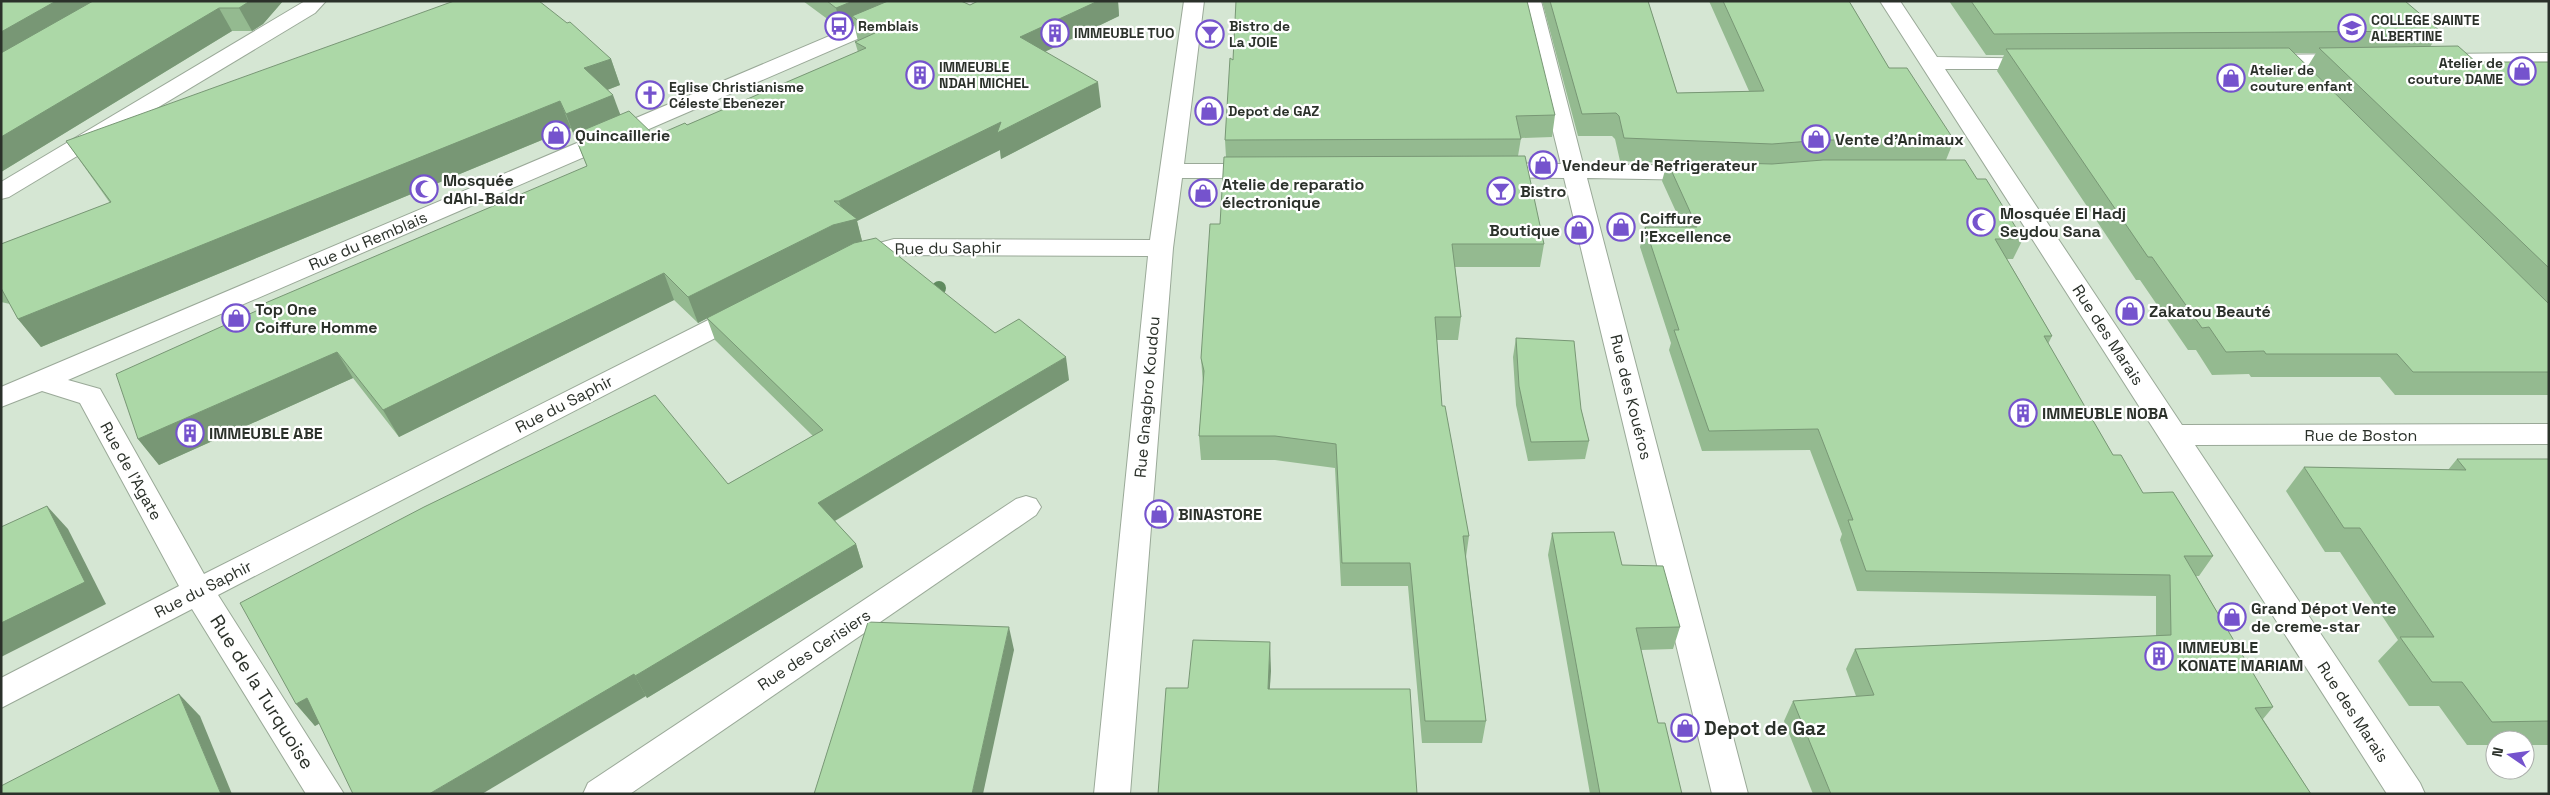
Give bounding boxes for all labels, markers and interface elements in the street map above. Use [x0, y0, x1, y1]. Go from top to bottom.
bus stop icon: Remblais [824, 11, 854, 41]
place label: COLLEGE SAINTE ALBERTINE [2371, 11, 2480, 45]
school or university icon: COLLEGE SAINTE ALBERTINE [2337, 13, 2367, 43]
place label: Remblais [858, 17, 919, 35]
place label: Bistro de La JOIE [1229, 17, 1290, 51]
building icon: IMMEUBLE TUO [1040, 18, 1070, 48]
bar icon: Bistro de La JOIE [1195, 19, 1225, 49]
place label: IMMEUBLE TUO [1074, 24, 1174, 42]
place label: Atelier de couture DAME [2407, 54, 2503, 88]
shop icon: Atelier de couture DAME [2507, 56, 2537, 86]
place label: IMMEUBLE NDAH MICHEL [939, 58, 1029, 92]
building icon: IMMEUBLE NDAH MICHEL [905, 60, 935, 90]
place label: Atelier de couture enfant [2250, 61, 2353, 95]
shop icon: Atelier de couture enfant [2216, 63, 2246, 93]
place label: Eglise Christianisme Céleste Ebenezer [669, 78, 804, 112]
church icon: Eglise Christianisme Céleste Ebenezer [635, 80, 665, 110]
shop icon: Depot de GAZ [1194, 96, 1224, 126]
place label: Depot de GAZ [1228, 102, 1319, 120]
shop icon: Quincaillerie [541, 120, 571, 150]
shop icon: Vente d'Animaux [1801, 124, 1831, 154]
place label: Quincaillerie [575, 125, 670, 146]
place label: Vente d'Animaux [1835, 129, 1964, 150]
shop icon: Vendeur de Refrigerateur [1528, 150, 1558, 180]
place label: Vendeur de Refrigerateur [1562, 155, 1757, 176]
place label: Mosquée dAhl-Baldr [443, 170, 525, 209]
mosque icon: Mosquée dAhl-Baldr [409, 174, 439, 204]
place label: Atelie de reparatio électronique [1222, 174, 1364, 213]
bar icon: Bistro [1486, 176, 1516, 206]
shop icon: Atelie de reparatio électronique [1188, 178, 1218, 208]
place label: Bistro [1520, 181, 1566, 202]
place label: Mosquée El Hadj Seydou Sana [2000, 203, 2126, 242]
street label: Rue du Remblais [306, 207, 430, 275]
mosque icon: Mosquée El Hadj Seydou Sana [1966, 207, 1996, 237]
place label: Coiffure l'Excellence [1640, 208, 1732, 247]
shop icon: Coiffure l'Excellence [1606, 212, 1636, 242]
shop icon: Boutique [1564, 215, 1594, 245]
place label: Boutique [1489, 220, 1560, 241]
street label: Rue du Saphir [894, 237, 1002, 259]
street label: Rue des Marais [2068, 281, 2148, 389]
shop icon: Zakatou Beauté [2115, 296, 2145, 326]
place label: Top One Coiffure Homme [255, 299, 378, 338]
place label: Zakatou Beauté [2149, 301, 2271, 322]
shop icon: Top One Coiffure Homme [221, 303, 251, 333]
street label: Rue Gnagbro Koudou [1129, 315, 1165, 479]
street label: Rue des Kouéros [1605, 332, 1657, 462]
street label: Rue du Saphir [512, 370, 616, 438]
building icon: IMMEUBLE NOBA [2008, 398, 2038, 428]
place label: IMMEUBLE NOBA [2042, 403, 2168, 424]
street label: Rue de l'Agate [95, 418, 167, 524]
building icon: IMMEUBLE ABE [175, 418, 205, 448]
place label: IMMEUBLE ABE [209, 423, 323, 444]
street label: Rue de Boston [2305, 425, 2417, 446]
shop icon: BINASTORE [1144, 499, 1174, 529]
place label: BINASTORE [1178, 504, 1262, 525]
street label: Rue du Saphir [151, 555, 255, 623]
place label: Grand Dépot Vente de creme-star [2251, 598, 2396, 637]
shop icon: Grand Dépot Vente de creme-star [2217, 602, 2247, 632]
street label: Rue des Cerisiers [754, 604, 874, 696]
street label: Rue de la Turquoise [204, 610, 320, 774]
place label: IMMEUBLE KONATE MARIAM [2178, 637, 2303, 676]
building icon: IMMEUBLE KONATE MARIAM [2144, 641, 2174, 671]
street label: Rue des Marais [2313, 658, 2393, 766]
shop icon: Depot de Gaz [1670, 713, 1700, 743]
place label: Depot de Gaz [1704, 716, 1826, 741]
north arrow [2485, 730, 2535, 780]
text: N [2488, 745, 2507, 759]

